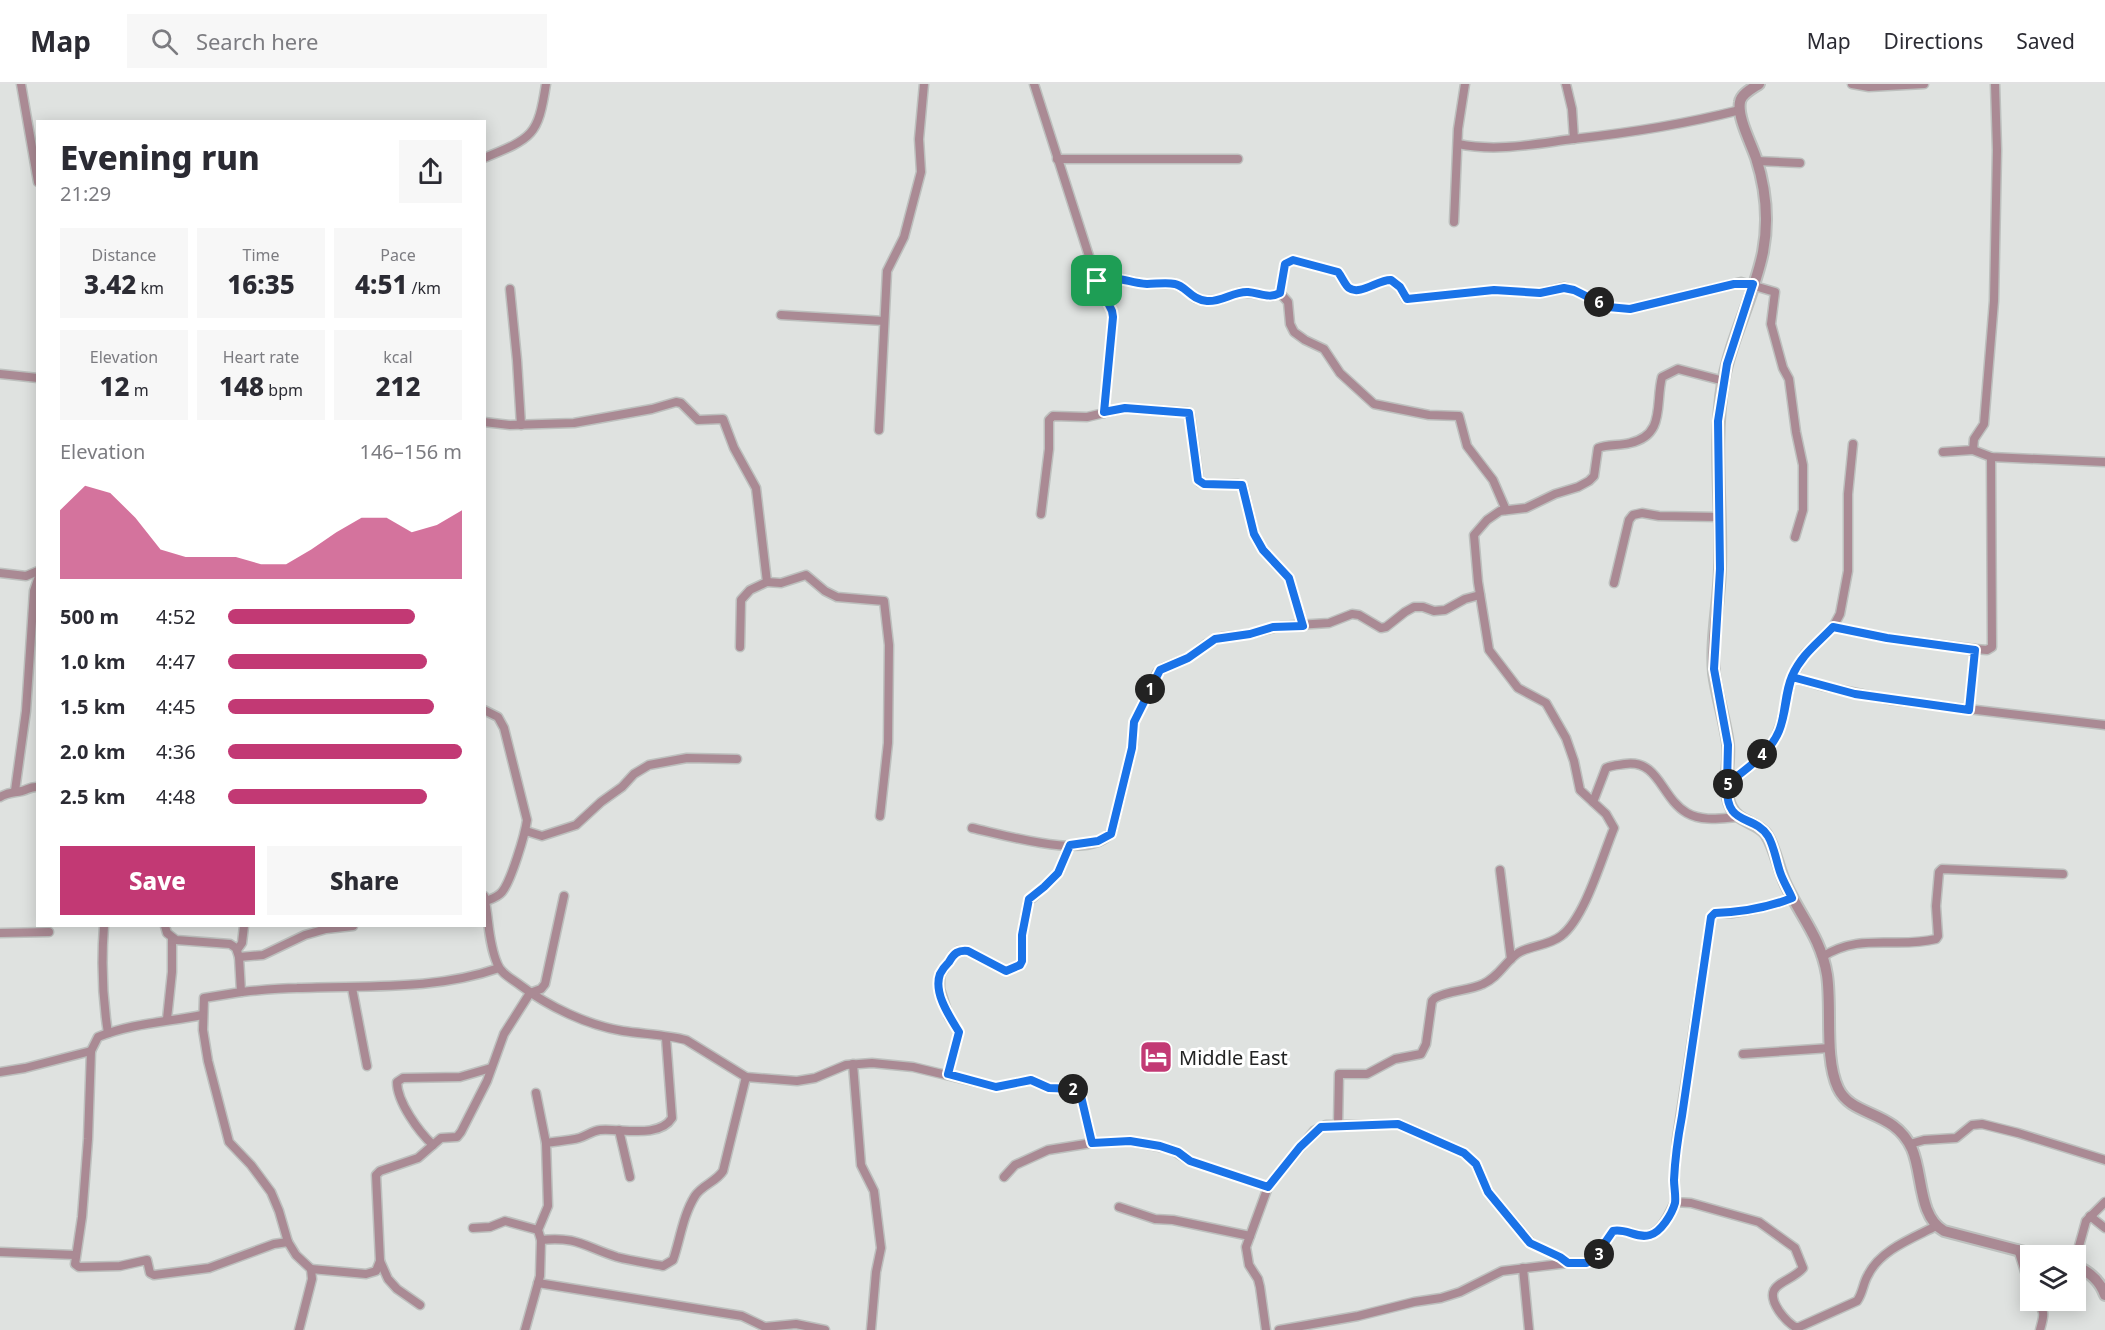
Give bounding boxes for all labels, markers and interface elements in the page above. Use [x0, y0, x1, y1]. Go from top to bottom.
search box [127, 14, 547, 68]
text: Map [30, 22, 91, 60]
icon: search [148, 25, 181, 58]
text: Search here [196, 26, 318, 56]
text: Map [1807, 27, 1851, 55]
text: Directions [1884, 27, 1983, 55]
text: Saved [2016, 27, 2075, 55]
text: Evening run [60, 135, 260, 180]
button: share [399, 140, 462, 203]
text: 21:29 [60, 180, 111, 207]
text: Distance [92, 244, 156, 266]
text: Time [242, 244, 280, 266]
text: Pace [380, 244, 416, 266]
pin [1071, 255, 1122, 306]
icon: arrive [1080, 264, 1113, 297]
text: 3.42 [84, 266, 136, 302]
text: 16:35 [227, 266, 295, 302]
text: 4:51 [355, 266, 407, 302]
text: km [136, 277, 164, 299]
text: /km [407, 277, 441, 299]
pin: 6 [1584, 287, 1614, 317]
text: 6 [1594, 291, 1604, 313]
text: Elevation [90, 346, 158, 368]
text: Heart rate [223, 346, 299, 368]
text: kcal [383, 346, 413, 368]
text: 12 [99, 368, 129, 404]
text: 148 [219, 368, 264, 404]
text: 212 [375, 368, 421, 404]
text: m [129, 379, 149, 401]
text: bpm [264, 379, 303, 401]
text: Elevation [60, 438, 145, 465]
text: 146–156 m [359, 438, 462, 465]
text: 500 m [60, 603, 119, 630]
text: 4:52 [156, 603, 196, 630]
text: 1.0 km [60, 648, 126, 675]
text: 4:47 [156, 648, 196, 675]
pin: 1 [1135, 674, 1165, 704]
text: 1 [1145, 678, 1155, 700]
text: 1.5 km [60, 693, 126, 720]
text: 4:45 [156, 693, 196, 720]
text: 2.0 km [60, 738, 126, 765]
text: 4:36 [156, 738, 196, 765]
pin: 4 [1747, 739, 1777, 769]
text: 4 [1757, 743, 1767, 765]
pin: 5 [1713, 769, 1743, 799]
text: 5 [1723, 773, 1733, 795]
text: 2.5 km [60, 783, 126, 810]
text: 4:48 [156, 783, 196, 810]
button: Save [60, 846, 255, 915]
button: Share [267, 846, 462, 915]
hotel icon: Middle East [1138, 1039, 1174, 1075]
place label: Middle East [1179, 1044, 1288, 1071]
pin: 2 [1058, 1074, 1088, 1104]
text: 2 [1068, 1078, 1078, 1100]
pin: 3 [1584, 1239, 1614, 1269]
text: 3 [1594, 1243, 1604, 1265]
map controls [2020, 1245, 2086, 1311]
button: layers [2020, 1245, 2086, 1311]

